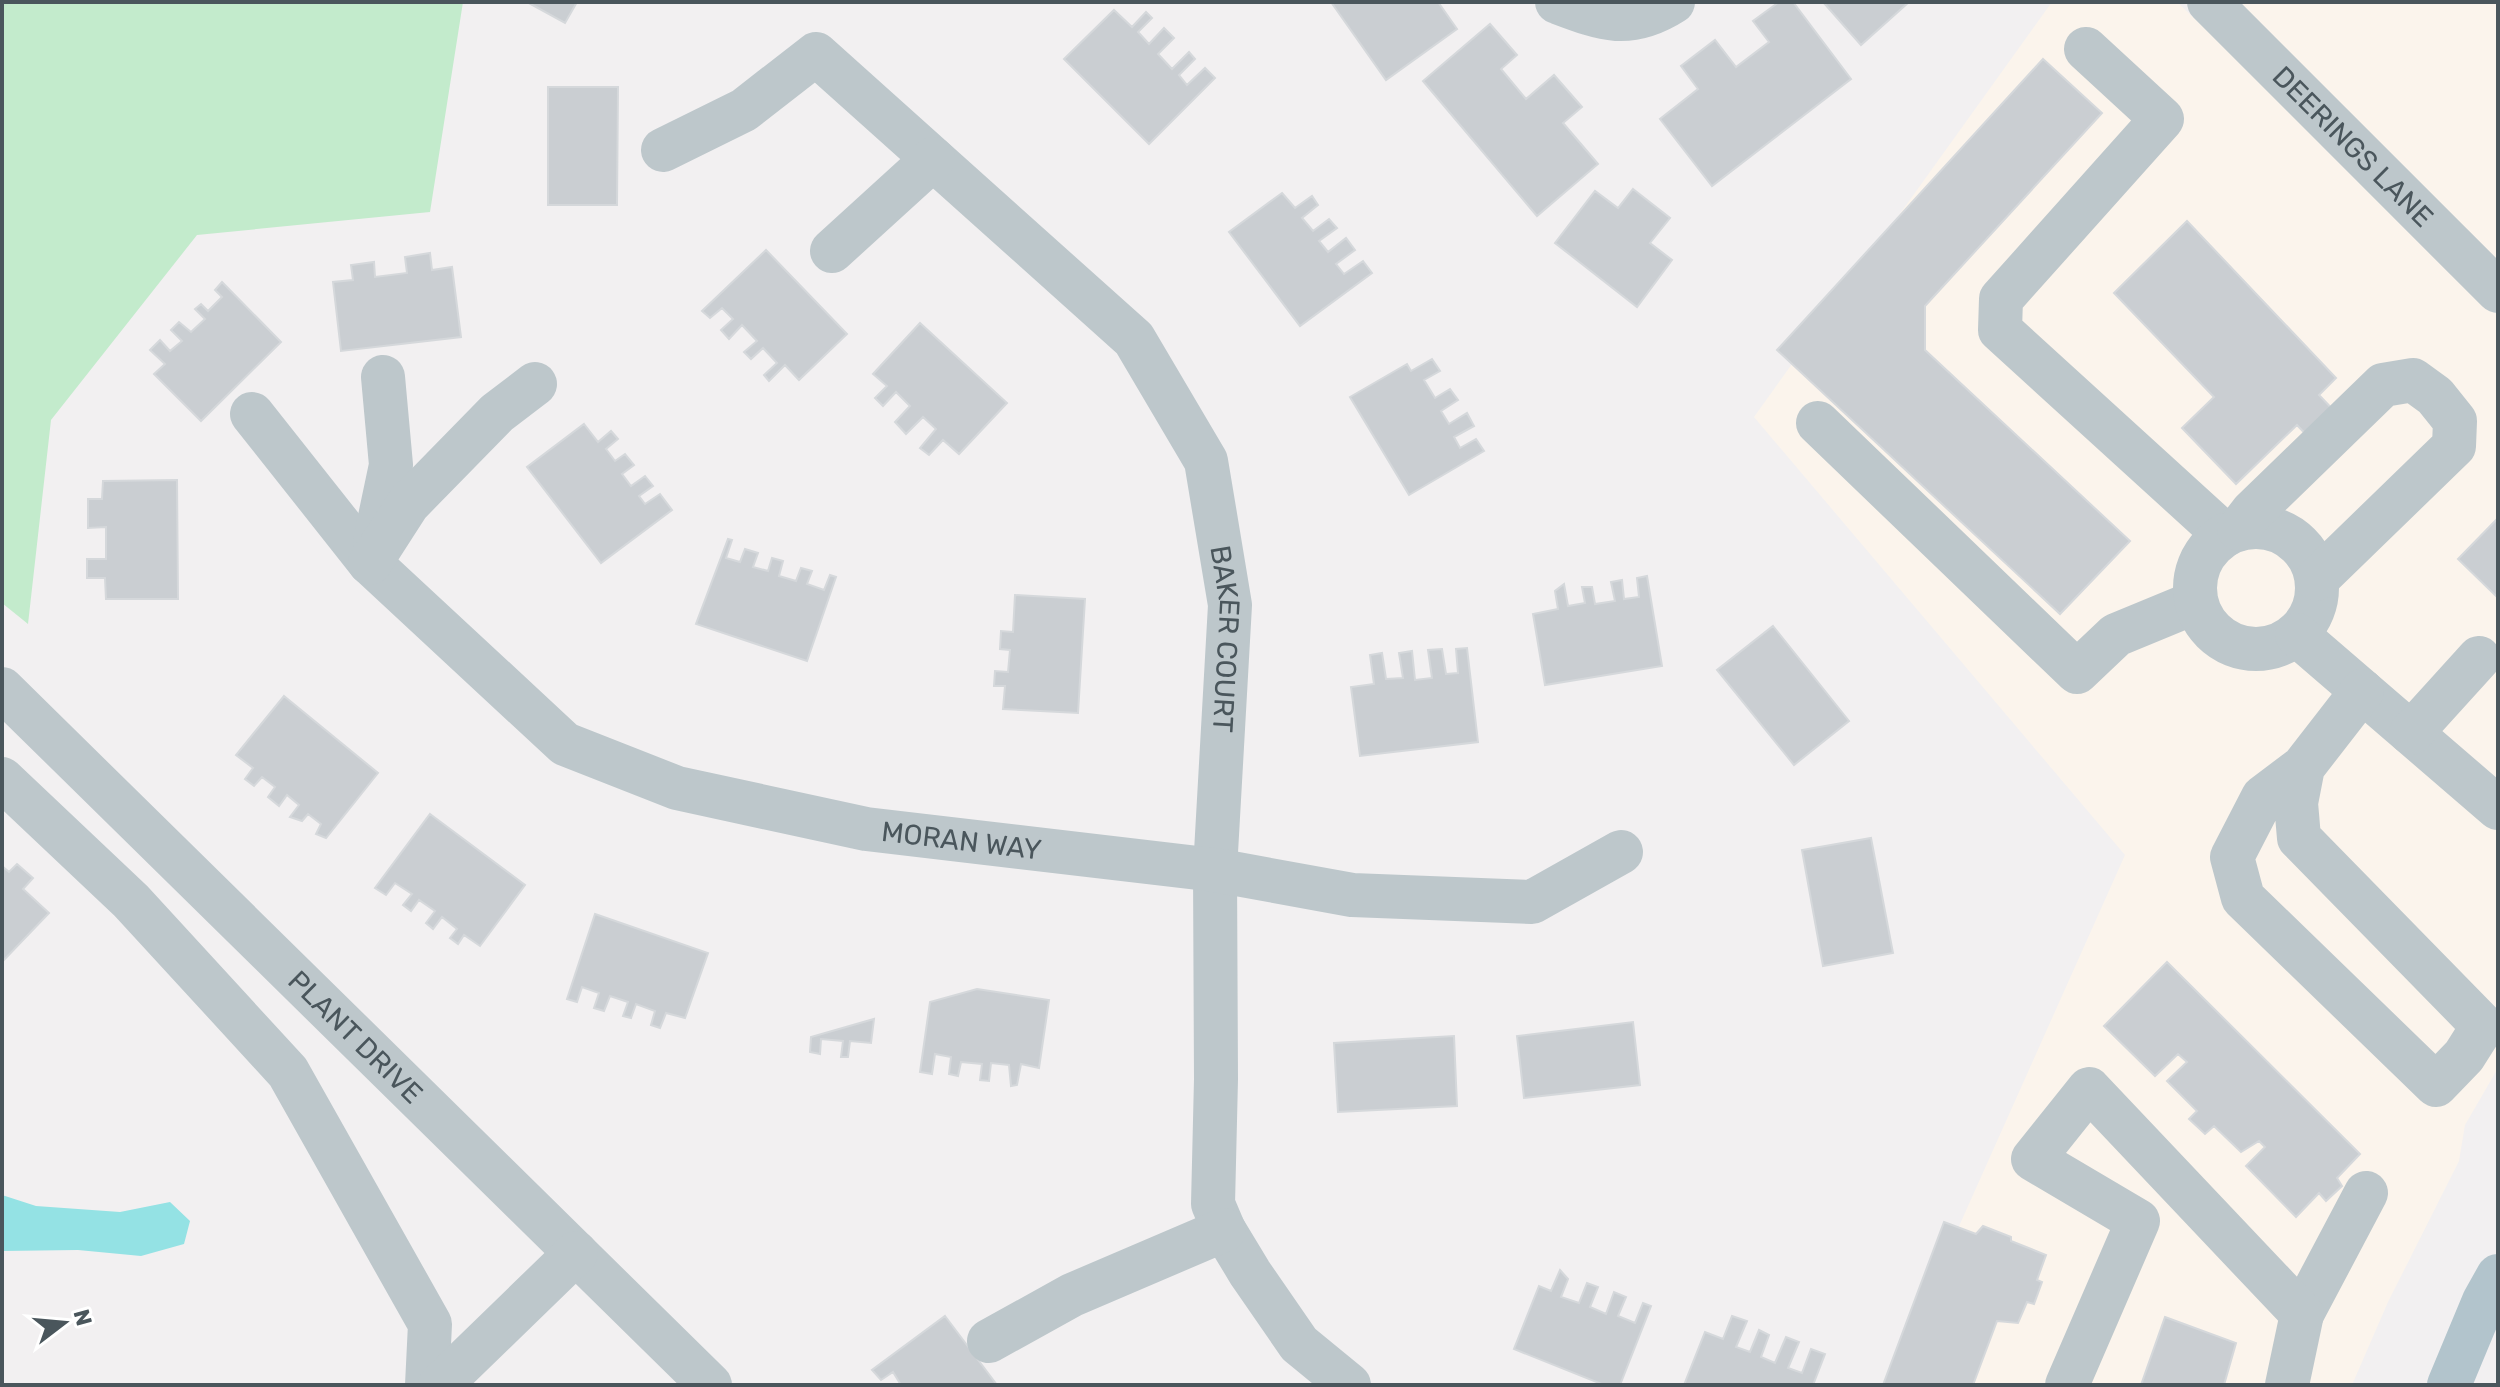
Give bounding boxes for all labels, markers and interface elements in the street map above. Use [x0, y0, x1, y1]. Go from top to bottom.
street label: DEERINGS LANE [2266, 59, 2440, 233]
street label: BAKER COURT [1204, 543, 1247, 733]
street label: MORAN WAY [880, 814, 1043, 866]
street label: PLANT DRIVE [282, 964, 430, 1110]
north arrow [24, 1283, 104, 1363]
text: N [68, 1306, 98, 1329]

